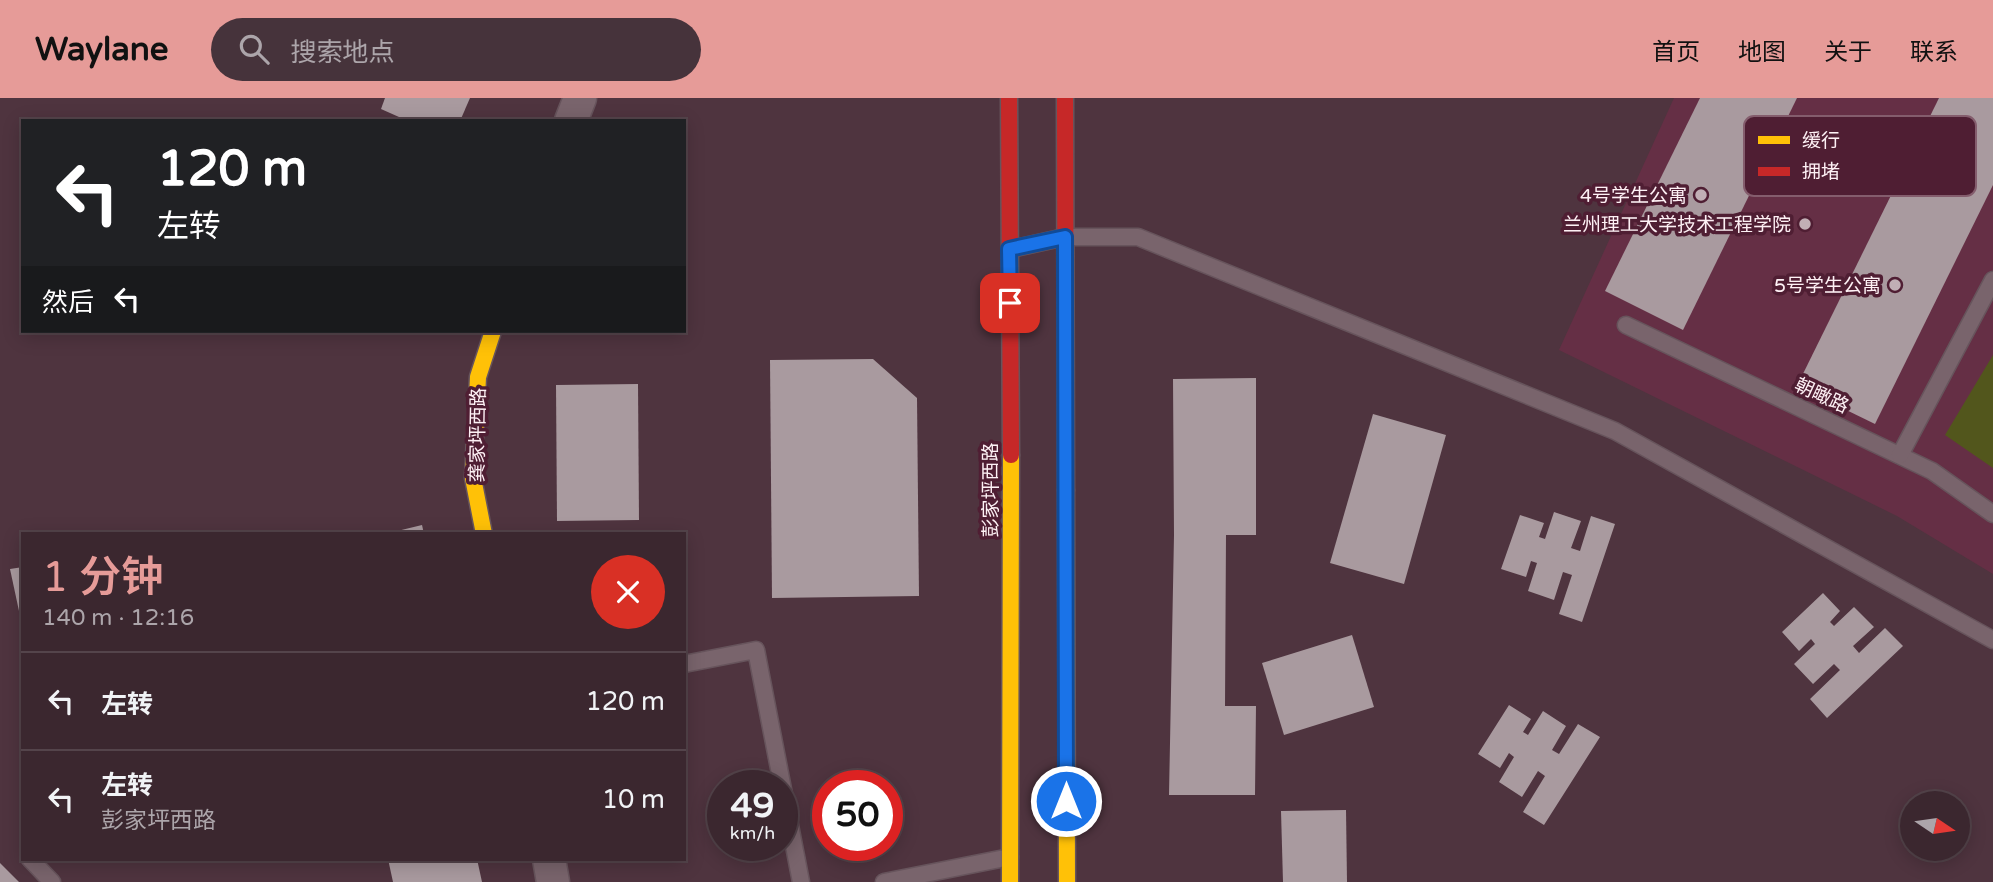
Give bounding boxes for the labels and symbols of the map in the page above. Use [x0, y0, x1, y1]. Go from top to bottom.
legend [1744, 116, 1976, 196]
text: 缓行 [1802, 130, 1840, 152]
text: 拥堵 [1802, 161, 1840, 183]
place label: 4号学生公寓 [1580, 185, 1687, 207]
marker: 4号学生公寓 [1693, 187, 1709, 203]
place label: 兰州理工大学技术工程学院 [1563, 214, 1791, 236]
marker: 兰州理工大学技术工程学院 [1797, 216, 1813, 232]
pin [980, 273, 1040, 333]
place label: 5号学生公寓 [1774, 275, 1881, 297]
marker: 5号学生公寓 [1887, 277, 1903, 293]
street label: 朝瞰路 [1791, 374, 1852, 418]
street label: 龚家坪西路 [466, 387, 490, 483]
street label: 彭家坪西路 [980, 442, 1002, 538]
position arrow [1029, 764, 1103, 838]
speed limit sign: 50 [812, 770, 903, 861]
north arrow [1900, 791, 1970, 861]

